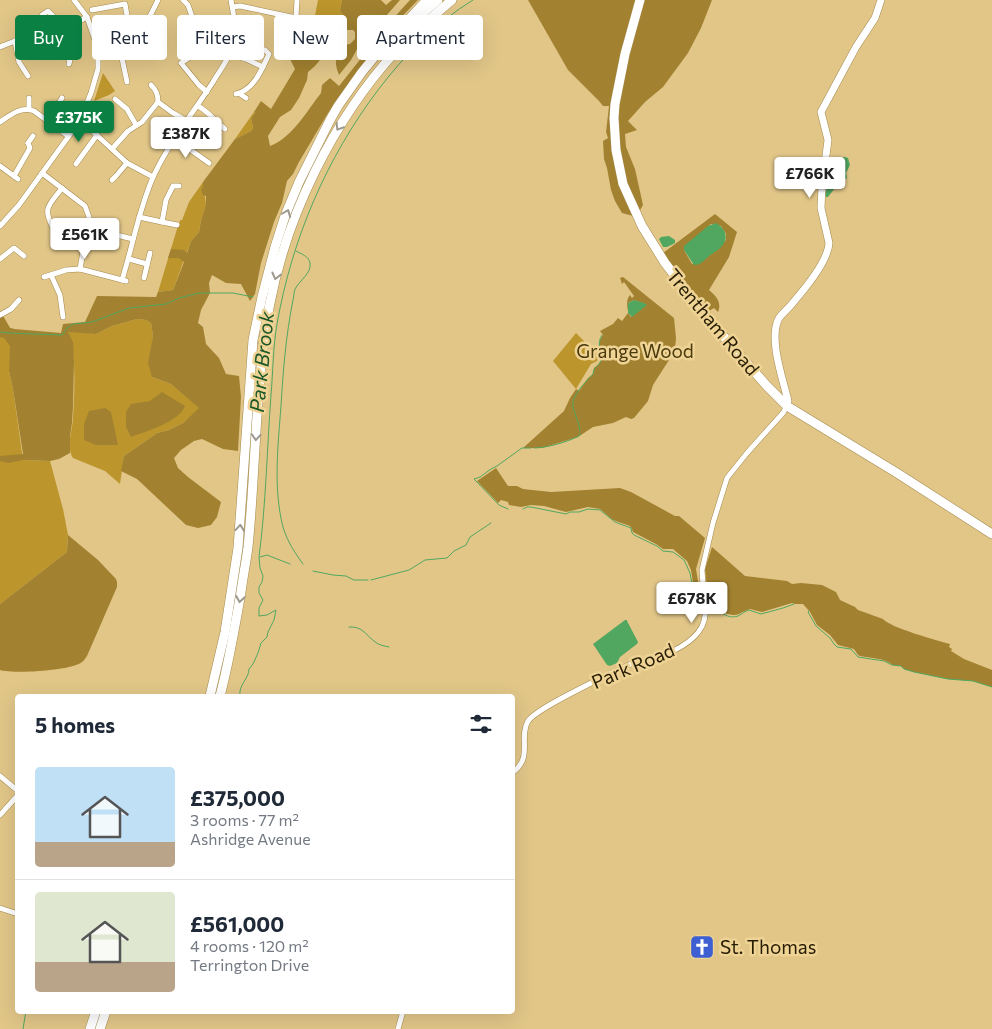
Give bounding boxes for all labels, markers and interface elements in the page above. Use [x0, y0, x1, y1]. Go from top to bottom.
chip: Buy [15, 15, 82, 60]
chip: Rent [92, 15, 167, 60]
chip: Filters [177, 15, 264, 60]
chip: New [274, 15, 347, 60]
chip: Apartment [357, 15, 483, 60]
pin: £375K [44, 100, 114, 143]
text: £375K [55, 107, 103, 126]
pin: £387K [151, 116, 221, 159]
one-way arrow [336, 122, 346, 131]
text: £387K [162, 123, 210, 142]
pin: £766K [775, 156, 845, 199]
text: £766K [785, 163, 835, 182]
one-way arrow [280, 209, 291, 218]
pin: £561K [50, 218, 120, 260]
text: £561K [61, 224, 109, 243]
street label: Trentham Road [662, 264, 765, 380]
one-way arrow [272, 272, 282, 280]
water label: Park Brook [244, 309, 278, 413]
park label: Grange Wood [576, 339, 694, 362]
one-way arrow [251, 434, 262, 442]
one-way arrow [234, 523, 245, 531]
pin: £678K [657, 582, 727, 624]
text: £678K [667, 588, 717, 607]
one-way arrow [235, 595, 245, 603]
street label: Park Road [588, 638, 678, 693]
icon: filters [467, 710, 495, 738]
text: 5 homes [35, 712, 115, 737]
text: £375,000 [190, 785, 285, 810]
icon: home [75, 787, 135, 847]
text: 3 rooms · 77 m² [190, 810, 299, 829]
text: Ashridge Avenue [190, 829, 311, 848]
text: £561,000 [190, 911, 284, 936]
icon: home [75, 912, 135, 972]
church icon: St. Thomas [689, 934, 715, 960]
place label: St. Thomas [720, 935, 816, 958]
text: 4 rooms · 120 m² [190, 936, 309, 955]
text: Terrington Drive [190, 955, 309, 974]

